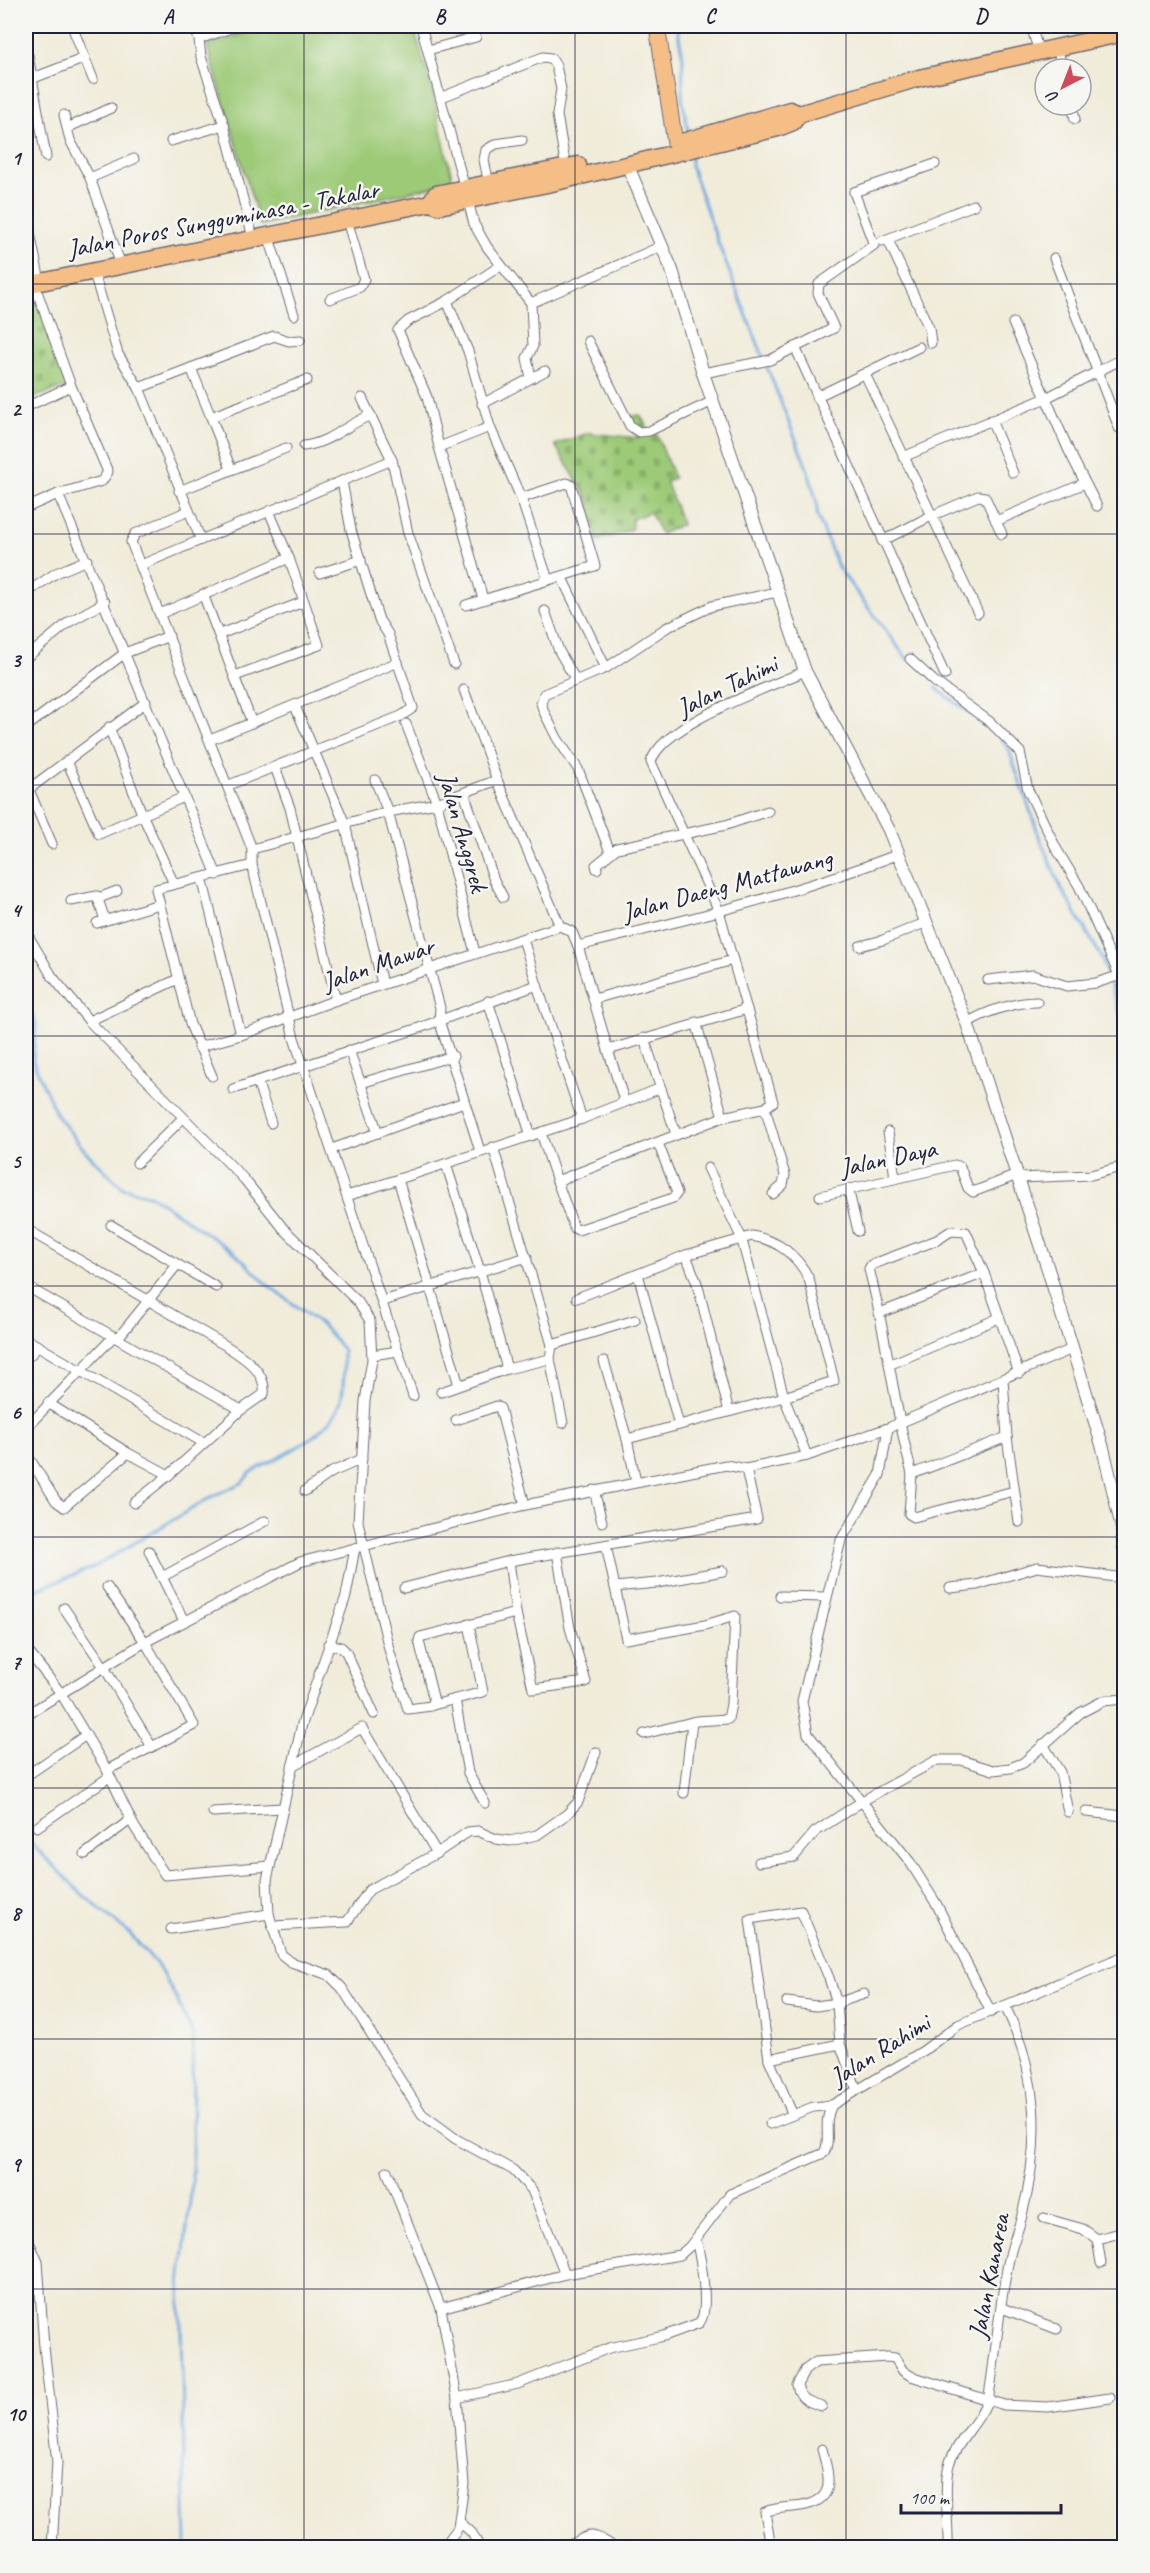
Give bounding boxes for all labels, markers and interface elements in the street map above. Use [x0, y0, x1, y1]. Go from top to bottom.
text: A [163, 4, 175, 29]
text: B [435, 4, 447, 29]
text: C [705, 4, 717, 29]
text: D [975, 4, 989, 29]
north arrow [1033, 57, 1093, 117]
text: U [1042, 85, 1063, 107]
text: 1 [12, 146, 23, 171]
street label: Jalan Poros Sungguminasa - Takalar [63, 172, 384, 266]
text: 2 [12, 397, 23, 422]
street label: Jalan Tahimi [669, 646, 786, 725]
text: 3 [12, 648, 23, 673]
street label: Jalan Anggrek [430, 767, 496, 898]
street label: Jalan Daeng Mattawang [616, 841, 837, 929]
text: 4 [12, 898, 24, 923]
street label: Jalan Mawar [316, 929, 440, 999]
street label: Jalan Daya [835, 1131, 941, 1185]
text: 5 [12, 1149, 23, 1174]
text: 6 [11, 1400, 22, 1425]
text: 7 [12, 1650, 23, 1675]
text: 8 [12, 1901, 24, 1926]
street label: Jalan Rahimi [822, 2005, 939, 2095]
text: 9 [12, 2152, 23, 2177]
street label: Jalan Kanarea [960, 2209, 1018, 2343]
text: 10 [7, 2402, 27, 2427]
scale bar [901, 2477, 1062, 2515]
text: 100 m [910, 2487, 951, 2509]

